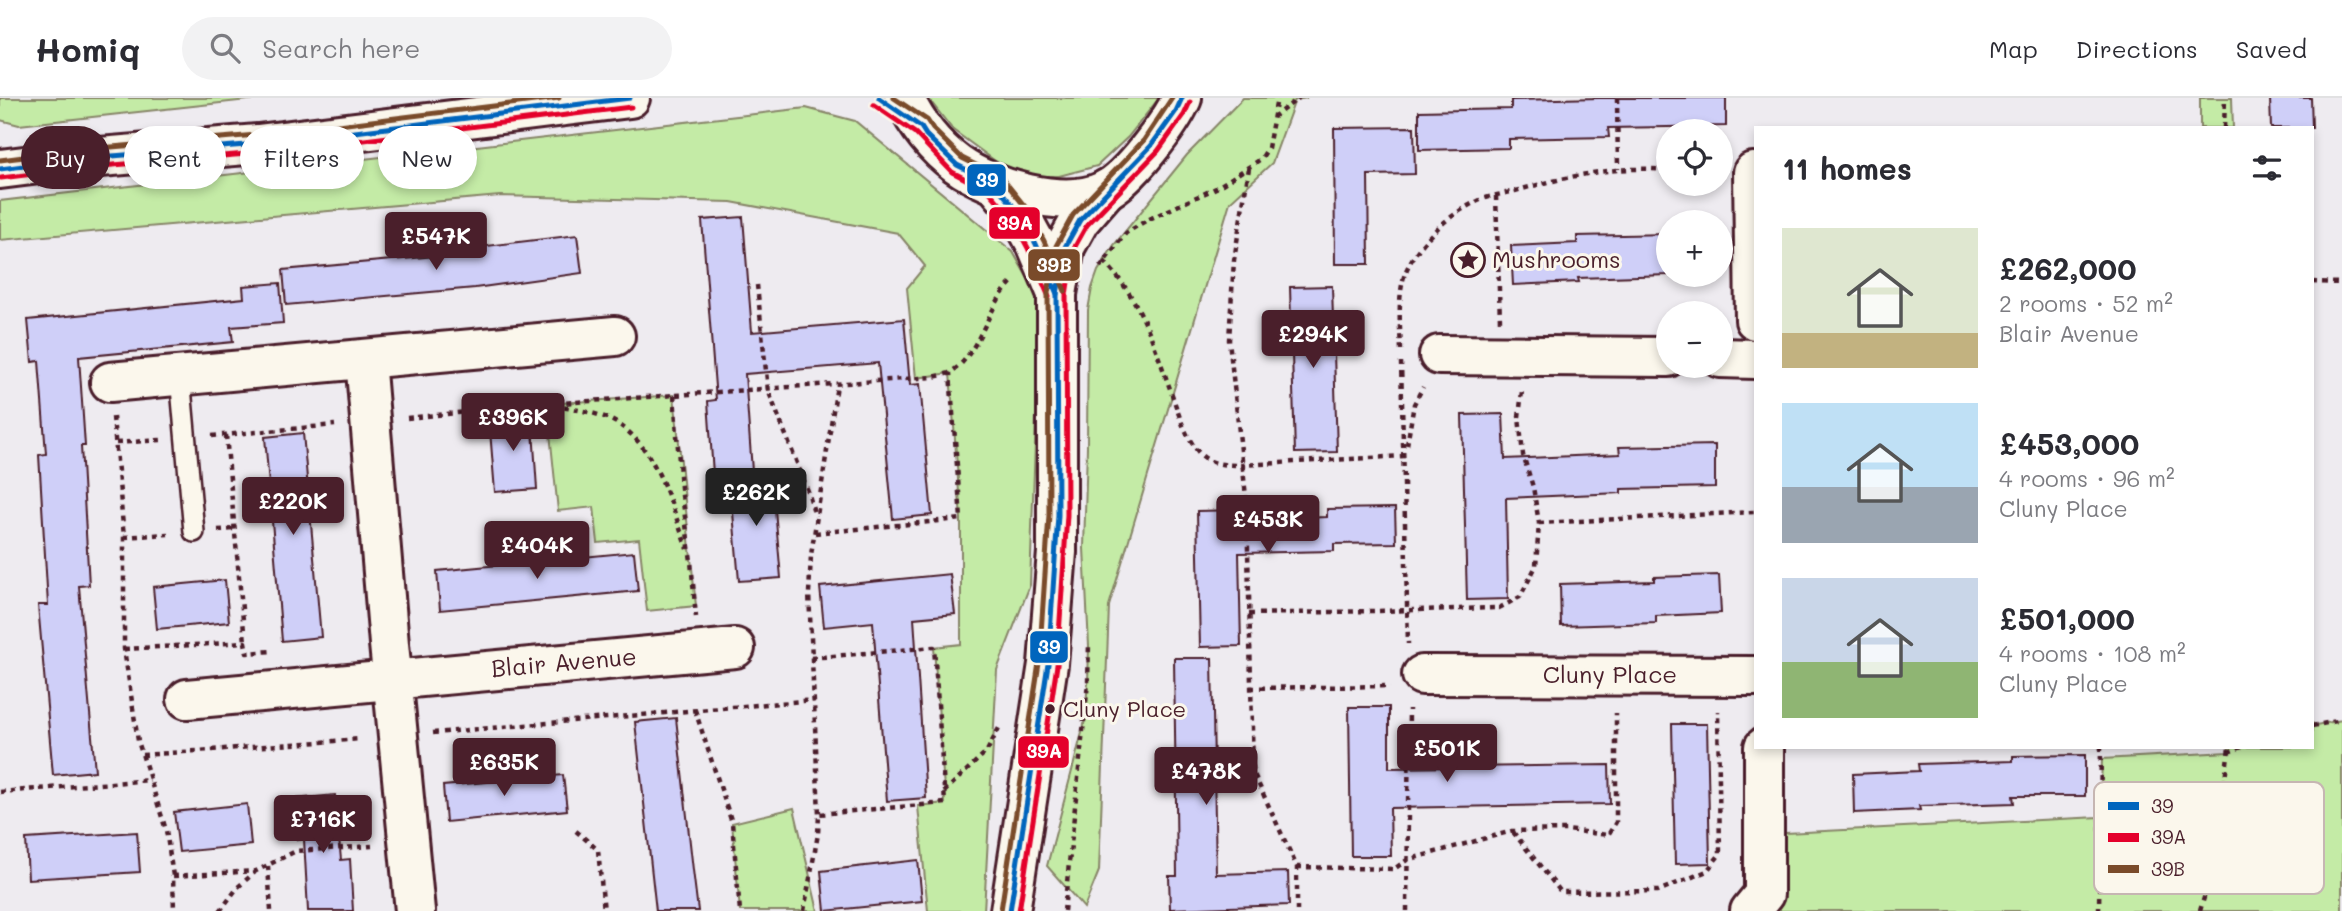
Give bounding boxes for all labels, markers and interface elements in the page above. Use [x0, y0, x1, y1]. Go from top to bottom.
search box [182, 17, 672, 80]
text: Homiq [35, 27, 140, 70]
icon: search [206, 29, 244, 67]
text: Search here [262, 31, 420, 65]
text: Map [1989, 33, 2038, 64]
text: Directions [2076, 33, 2198, 64]
text: Saved [2236, 33, 2307, 64]
map controls [1656, 119, 1733, 378]
button: locate [1656, 119, 1733, 196]
chip: Buy [21, 126, 110, 189]
chip: Rent [124, 126, 226, 189]
chip: Filters [240, 126, 364, 189]
chip: New [378, 126, 477, 189]
text: 11 homes [1782, 148, 1912, 188]
icon: filters [2248, 149, 2286, 187]
line badge: 39 [966, 163, 1007, 197]
text: 39 [976, 167, 999, 192]
line badge: 39A [988, 206, 1041, 240]
text: 39A [997, 210, 1033, 235]
button: + [1656, 210, 1733, 287]
pin: £547K [387, 212, 485, 272]
text: £547K [401, 220, 471, 250]
place icon: Mushrooms [1449, 241, 1487, 279]
place label: Mushrooms [1492, 243, 1621, 274]
line badge: 39B [1027, 248, 1081, 282]
text: £262,000 [1999, 248, 2136, 288]
text: 39B [1036, 252, 1072, 277]
icon: home [1838, 256, 1922, 340]
text: 2 rooms · 52 m² [1999, 288, 2173, 318]
button: − [1656, 301, 1733, 378]
pin: £294K [1264, 310, 1362, 370]
text: £294K [1278, 318, 1348, 348]
text: Blair Avenue [1999, 318, 2139, 348]
pin: £396K [464, 394, 562, 453]
text: £396K [478, 401, 548, 431]
text: £453,000 [1999, 423, 2139, 463]
icon: home [1838, 431, 1922, 515]
text: 4 rooms · 96 m² [1999, 463, 2175, 493]
pin: £262K [707, 468, 805, 528]
text: £262K [721, 476, 791, 506]
pin: £220K [244, 478, 342, 537]
text: £220K [258, 485, 328, 515]
text: Cluny Place [1999, 493, 2128, 523]
pin: £453K [1219, 496, 1317, 555]
text: £453K [1232, 503, 1304, 533]
pin: £404K [488, 522, 586, 581]
text: £404K [500, 529, 574, 559]
text: £501,000 [1999, 598, 2135, 638]
icon: home [1838, 606, 1922, 690]
line badge: 39 [1029, 630, 1069, 664]
text: 39 [1038, 634, 1061, 659]
text: 4 rooms · 108 m² [1999, 638, 2186, 668]
street label: Blair Avenue [490, 640, 638, 683]
street label: Cluny Place [1543, 658, 1677, 689]
text: Cluny Place [1999, 668, 2128, 698]
place label: Cluny Place [1063, 694, 1186, 723]
marker: Cluny Place [1043, 702, 1057, 716]
pin: £501K [1398, 724, 1496, 784]
text: £501K [1413, 732, 1481, 762]
line badge: 39A [1017, 735, 1070, 769]
pin: £635K [455, 738, 553, 798]
text: 39A [1026, 738, 1062, 763]
text: £635K [469, 746, 539, 776]
pin: £478K [1157, 748, 1255, 807]
text: £478K [1170, 755, 1242, 785]
legend [2094, 782, 2324, 894]
text: 39 [2151, 793, 2173, 818]
pin: £716K [274, 796, 372, 855]
text: £716K [290, 803, 356, 833]
text: 39A [2151, 824, 2187, 849]
text: 39B [2151, 856, 2185, 881]

